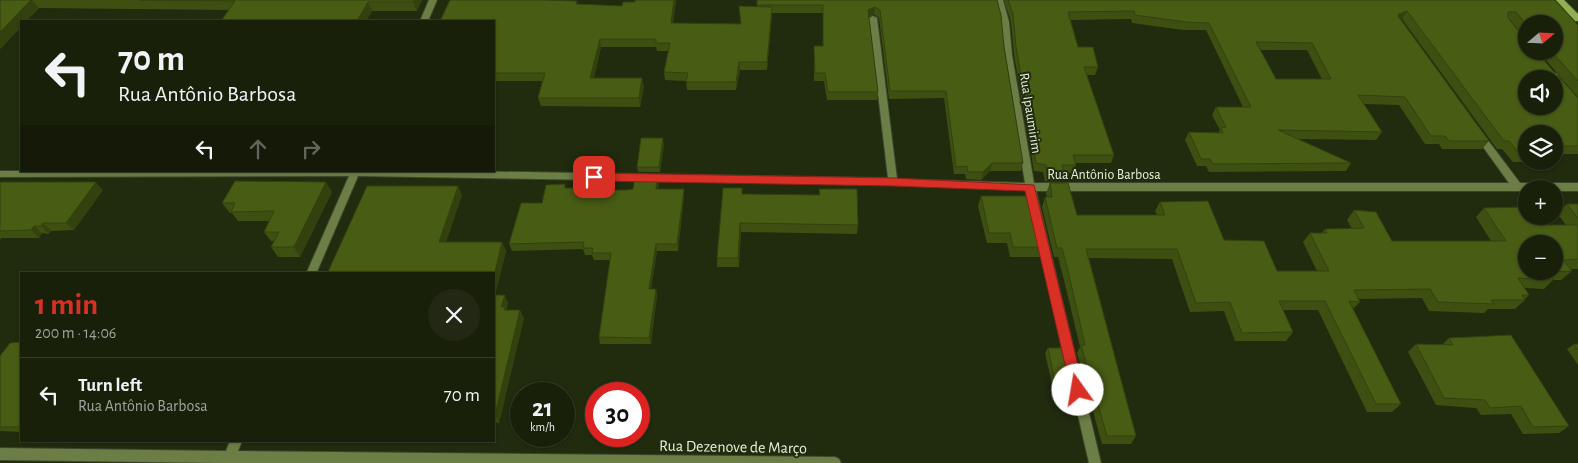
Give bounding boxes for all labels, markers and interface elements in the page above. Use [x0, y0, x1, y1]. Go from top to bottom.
north arrow [1518, 15, 1562, 60]
map controls [1518, 15, 1563, 280]
icon: left [35, 40, 100, 105]
text: 70 m [118, 42, 185, 77]
button: sound [1518, 70, 1563, 115]
street label: Rua Ipaumirim [1017, 72, 1043, 154]
text: Rua Antônio Barbosa [118, 83, 296, 105]
button: layers [1518, 125, 1563, 170]
icon: left [191, 135, 219, 163]
icon: ahead [244, 135, 272, 163]
icon: right [297, 135, 325, 163]
pin [573, 156, 615, 198]
icon: arrive [580, 163, 608, 191]
street label: Rua Antônio Barbosa [1047, 168, 1161, 182]
button: + [1518, 180, 1563, 225]
button: − [1518, 235, 1563, 280]
button: close [428, 289, 480, 341]
text: 1 min [35, 290, 98, 320]
text: 200 m · 14:06 [35, 325, 116, 341]
position arrow [1051, 363, 1103, 415]
text: Turn left [78, 376, 142, 395]
icon: left [35, 381, 63, 409]
speed limit sign: 30 [585, 382, 650, 447]
text: 70 m [444, 386, 480, 405]
text: 21 [532, 396, 553, 421]
text: Rua Antônio Barbosa [78, 398, 208, 414]
text: km/h [530, 421, 555, 433]
street label: Rua Dezenove de Março [659, 438, 807, 456]

